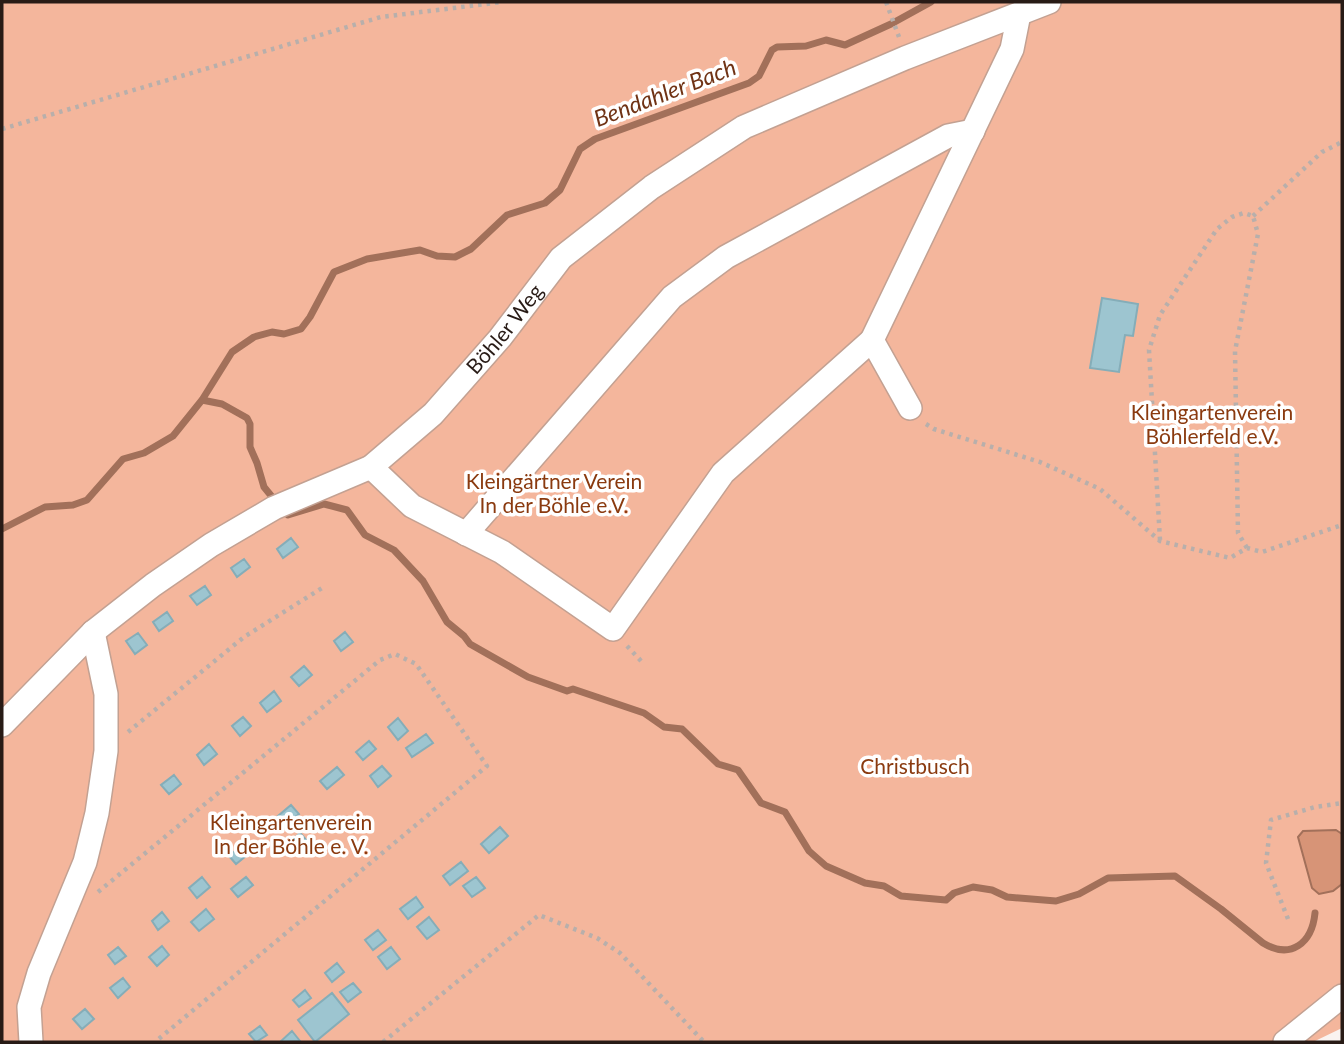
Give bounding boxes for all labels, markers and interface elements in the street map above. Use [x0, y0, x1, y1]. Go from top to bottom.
water label: Bendahler Bach [590, 52, 740, 132]
street label: Böhler Weg [460, 279, 548, 378]
park label: Kleingartenverein Böhlerfeld e.V. [1131, 399, 1293, 448]
park label: Kleingärtner Verein In der Böhle e.V. [466, 468, 642, 517]
park label: Christbusch [860, 753, 970, 778]
park label: Kleingartenverein In der Böhle e. V. [210, 809, 372, 858]

